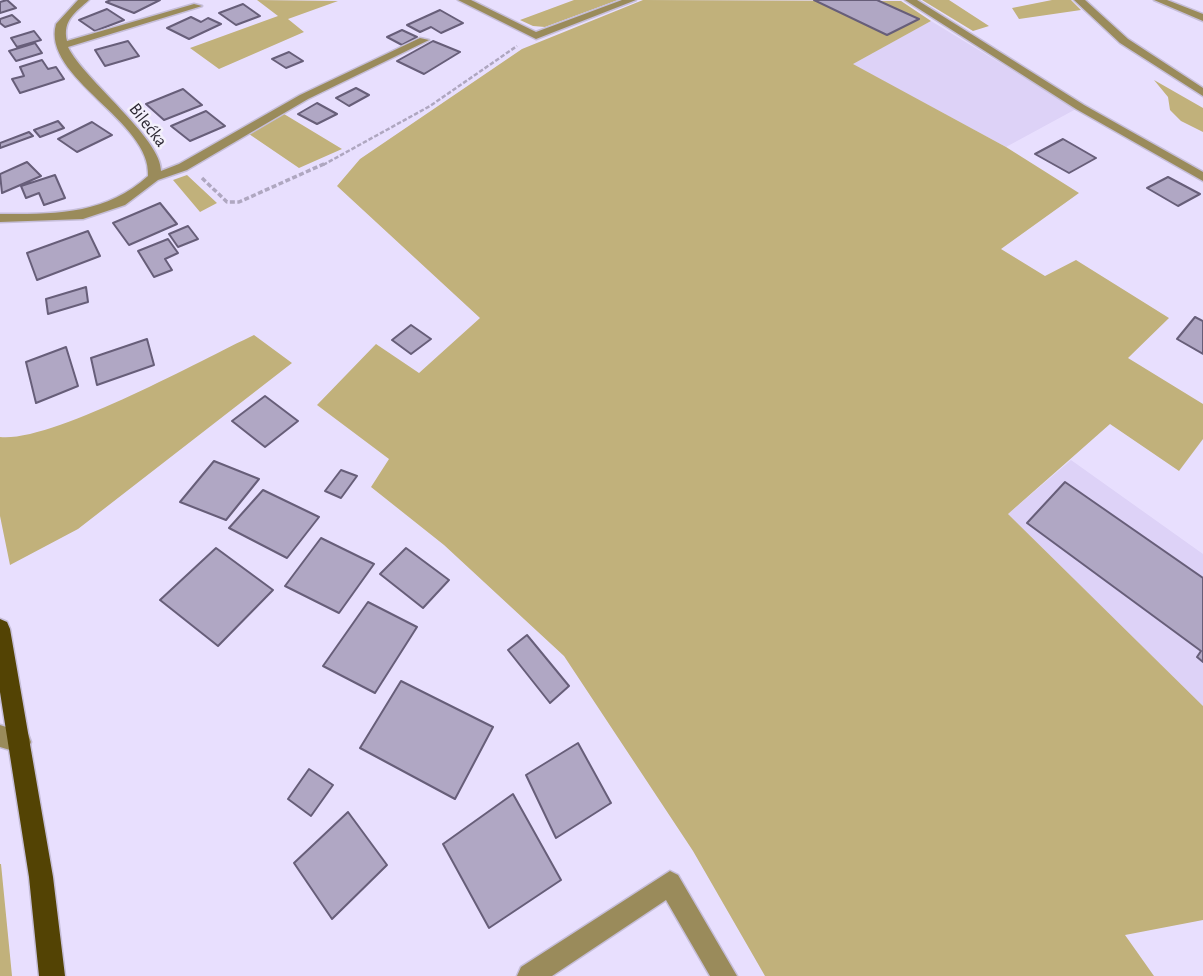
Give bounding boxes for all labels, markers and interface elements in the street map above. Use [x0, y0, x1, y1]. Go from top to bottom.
street label: Bilećka [124, 99, 172, 151]

